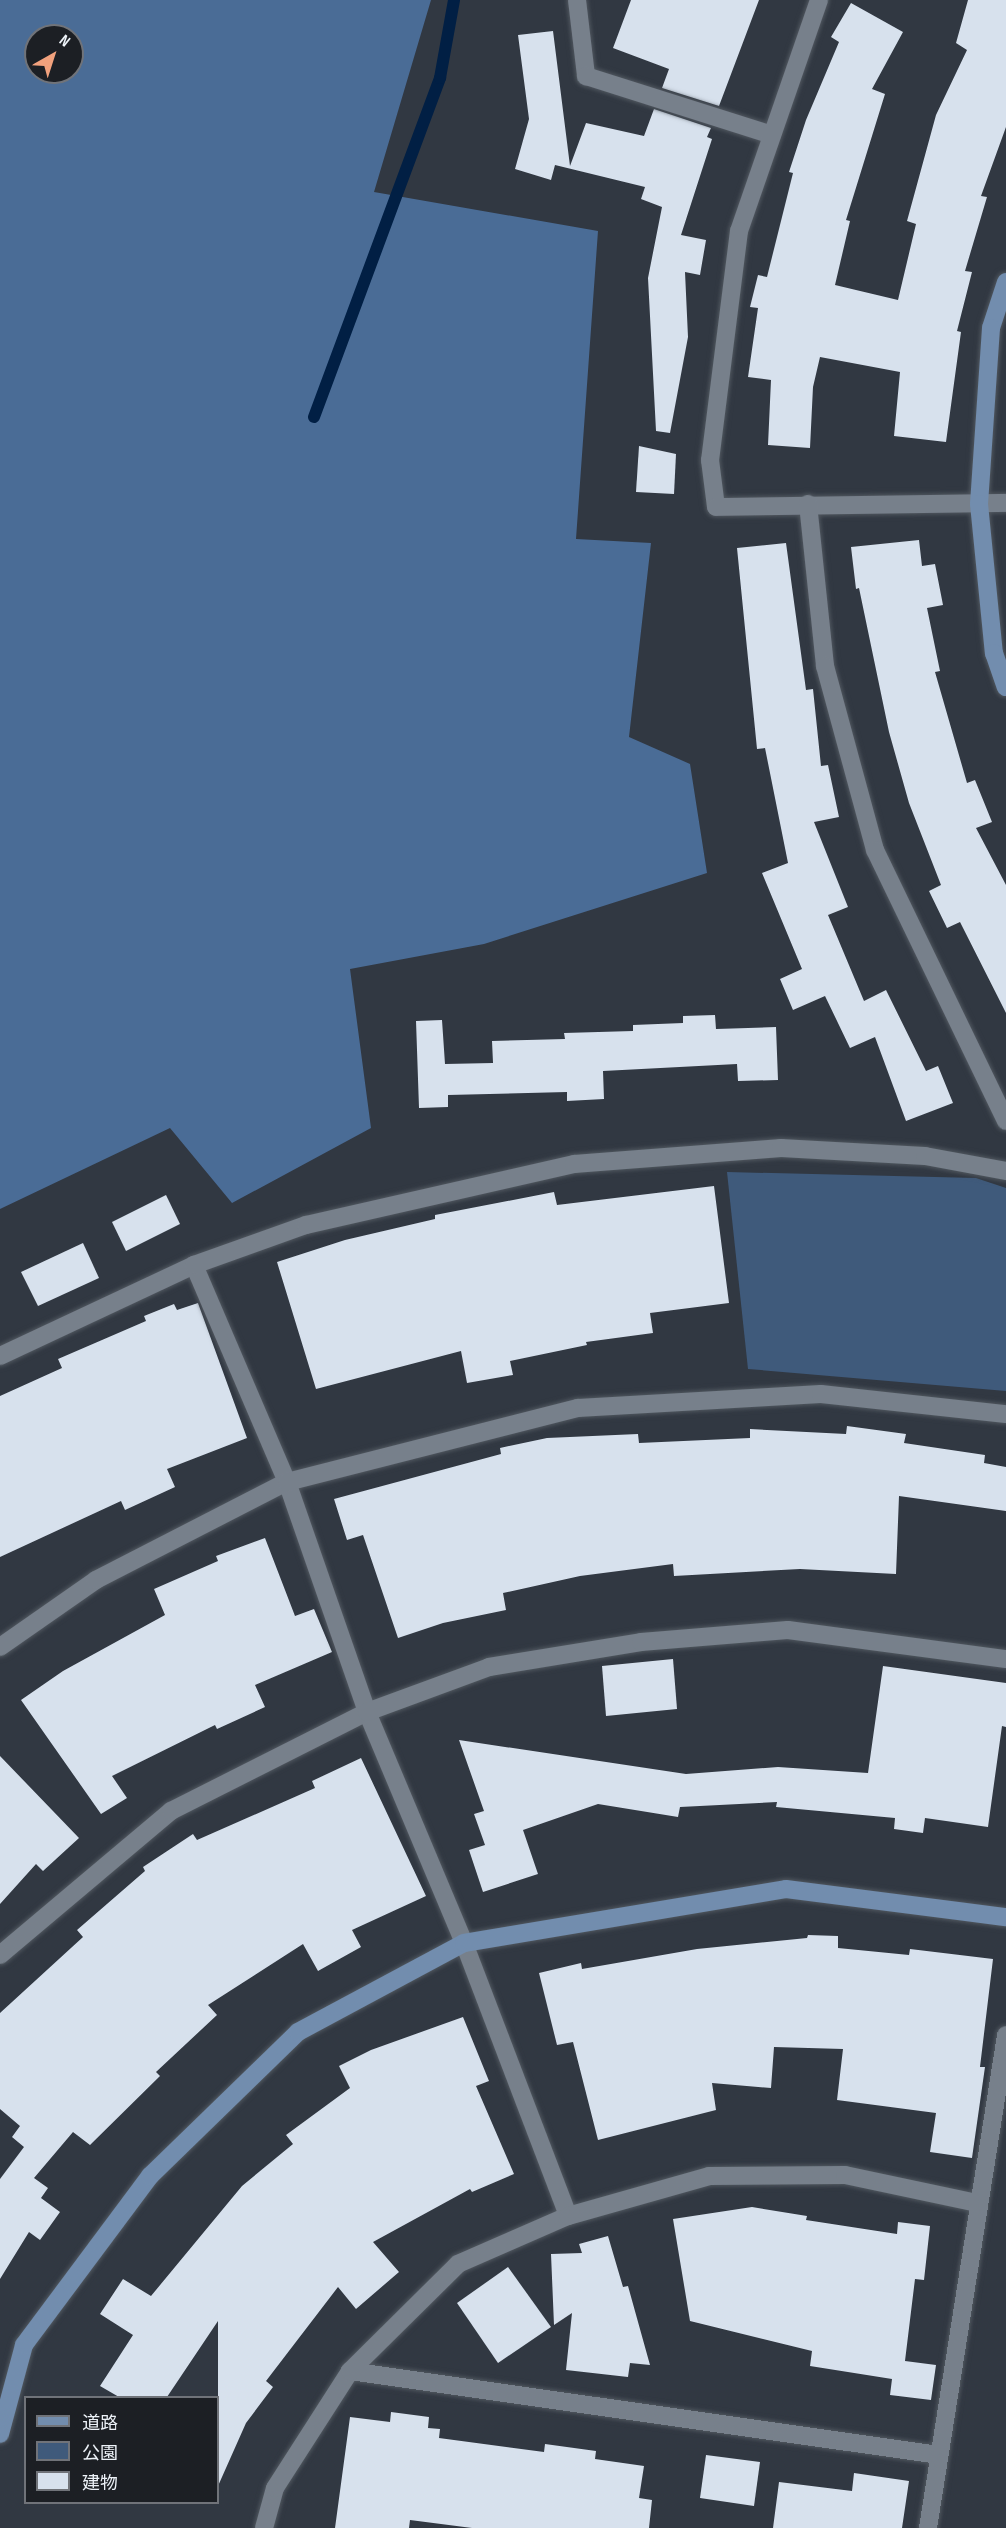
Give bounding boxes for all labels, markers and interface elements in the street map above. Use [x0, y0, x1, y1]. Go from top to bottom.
north arrow [24, 24, 84, 84]
text: N [55, 31, 74, 51]
legend [24, 2396, 219, 2504]
text: 道路 [82, 2413, 118, 2434]
text: 公園 [82, 2443, 118, 2464]
text: 建物 [82, 2473, 118, 2494]

